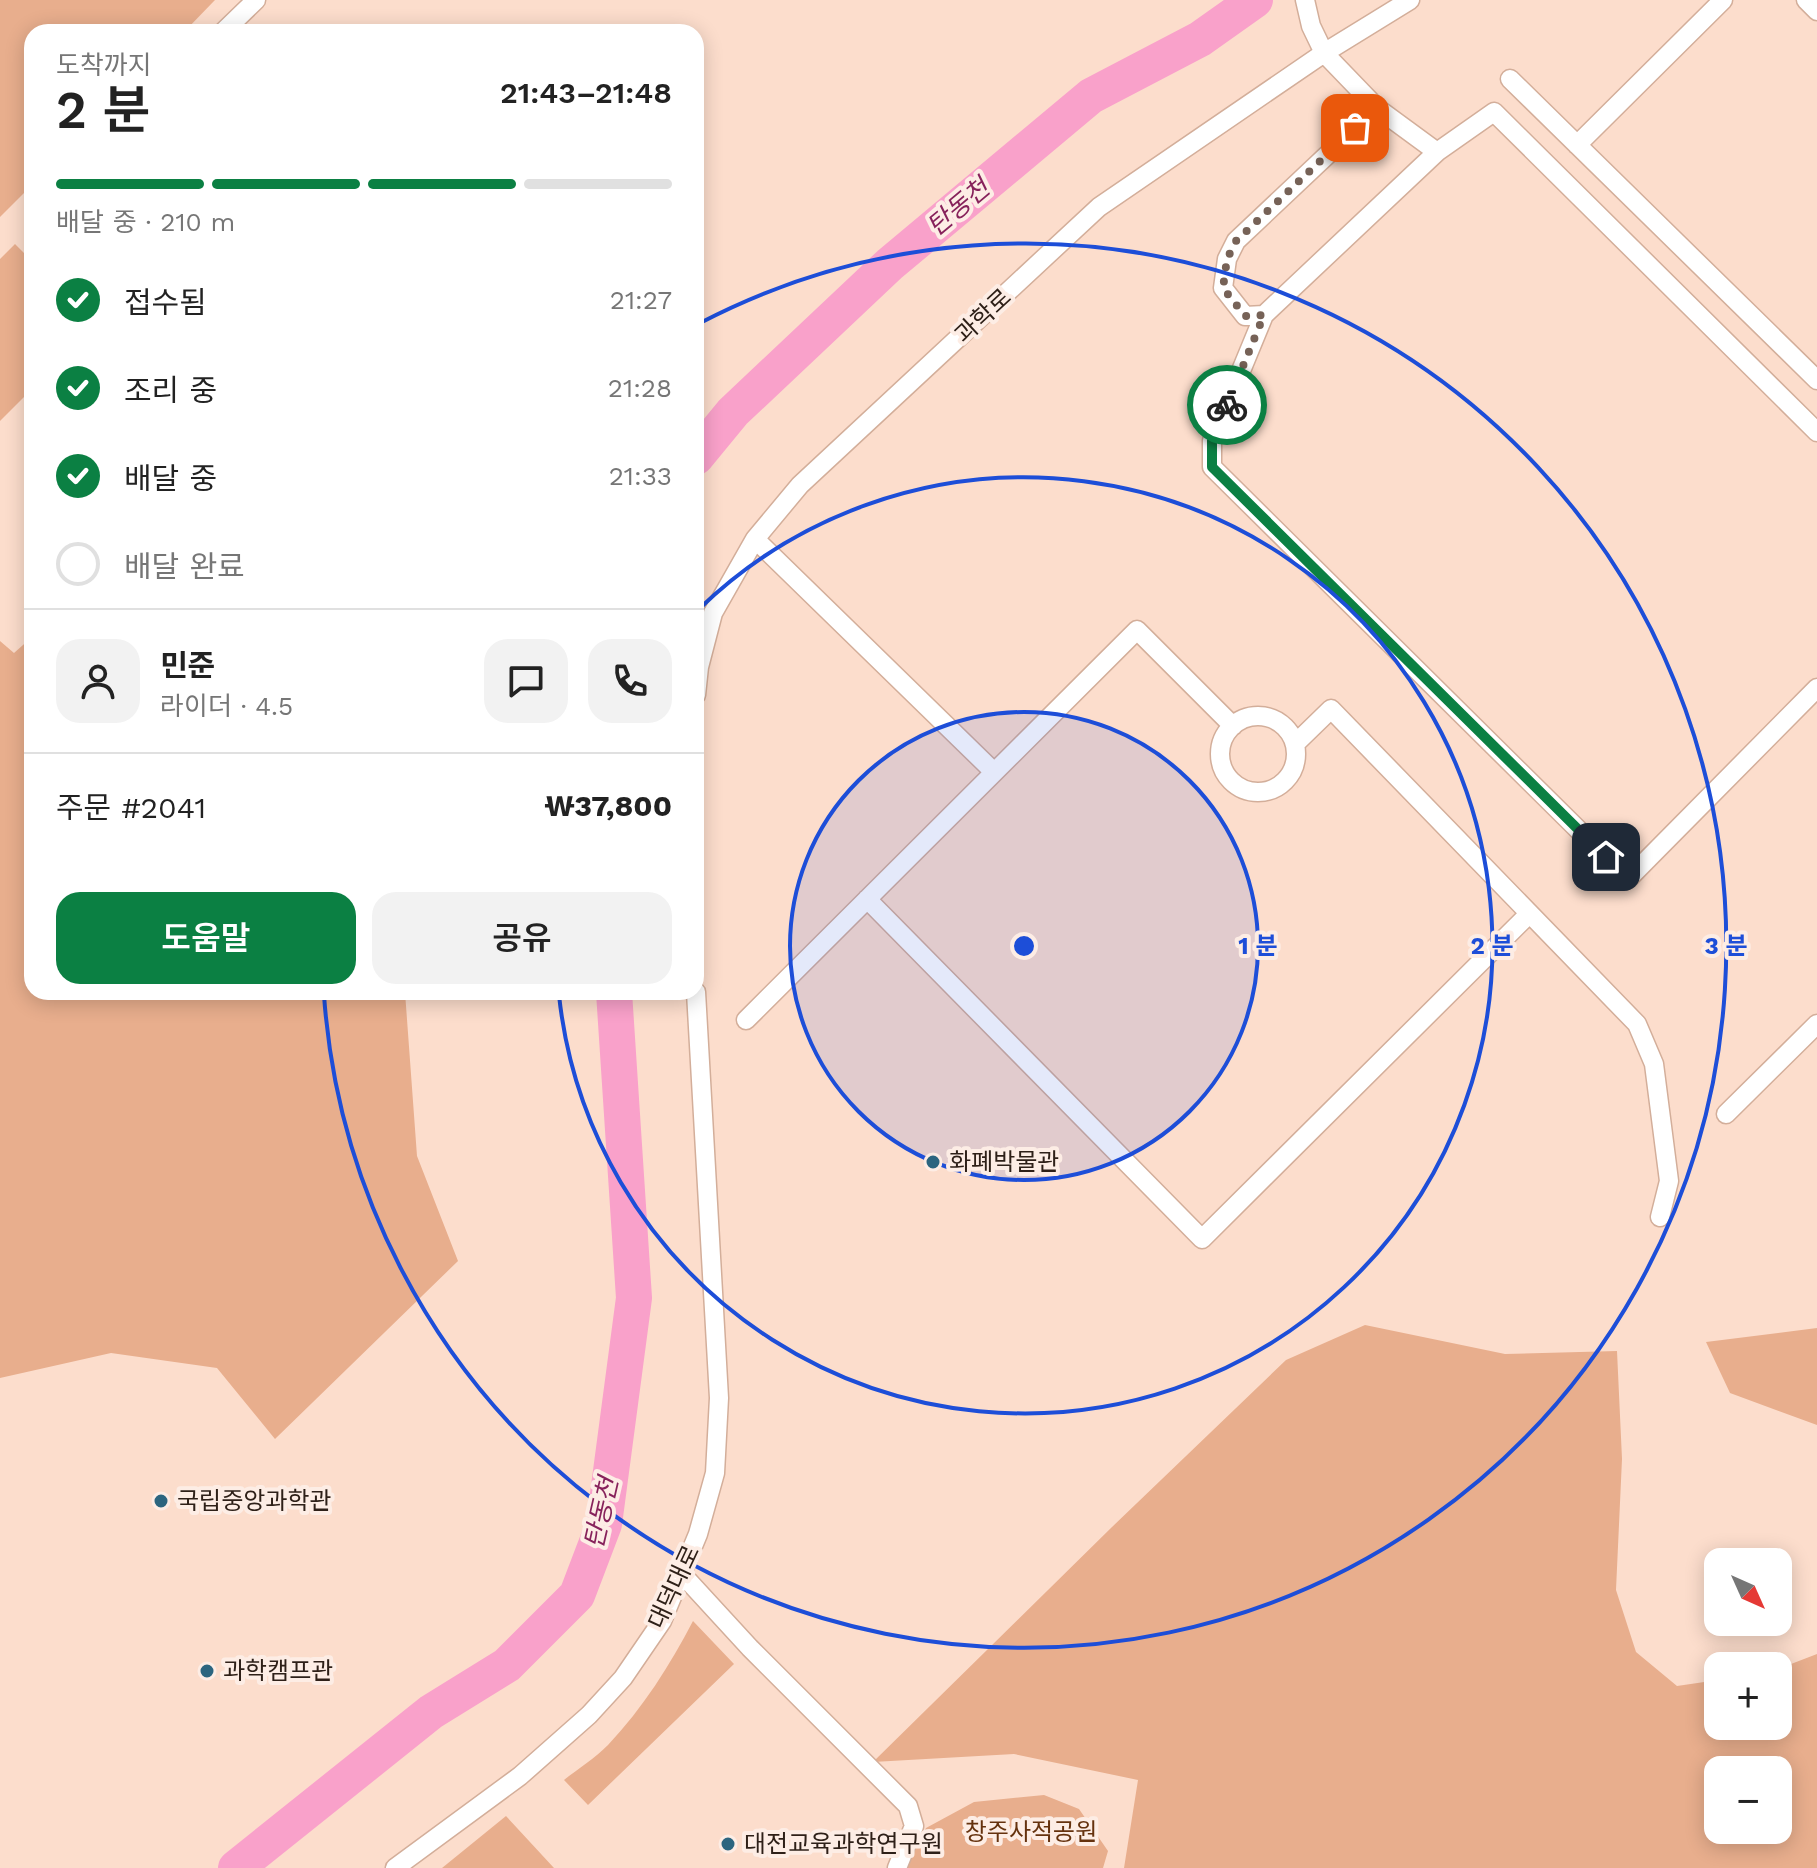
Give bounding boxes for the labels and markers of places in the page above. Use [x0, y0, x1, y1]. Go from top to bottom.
pin [1321, 94, 1389, 162]
pin [1572, 823, 1640, 891]
centre of rings [1010, 932, 1038, 960]
place label: 화폐박물관 [949, 1148, 1059, 1176]
marker: 화폐박물관 [924, 1153, 942, 1171]
place label: 국립중앙과학관 [177, 1487, 332, 1515]
marker: 국립중앙과학관 [152, 1492, 170, 1510]
place label: 과학캠프관 [223, 1657, 333, 1685]
marker: 과학캠프관 [198, 1662, 216, 1680]
place label: 대전교육과학연구원 [744, 1830, 943, 1858]
marker: 대전교육과학연구원 [719, 1835, 737, 1853]

